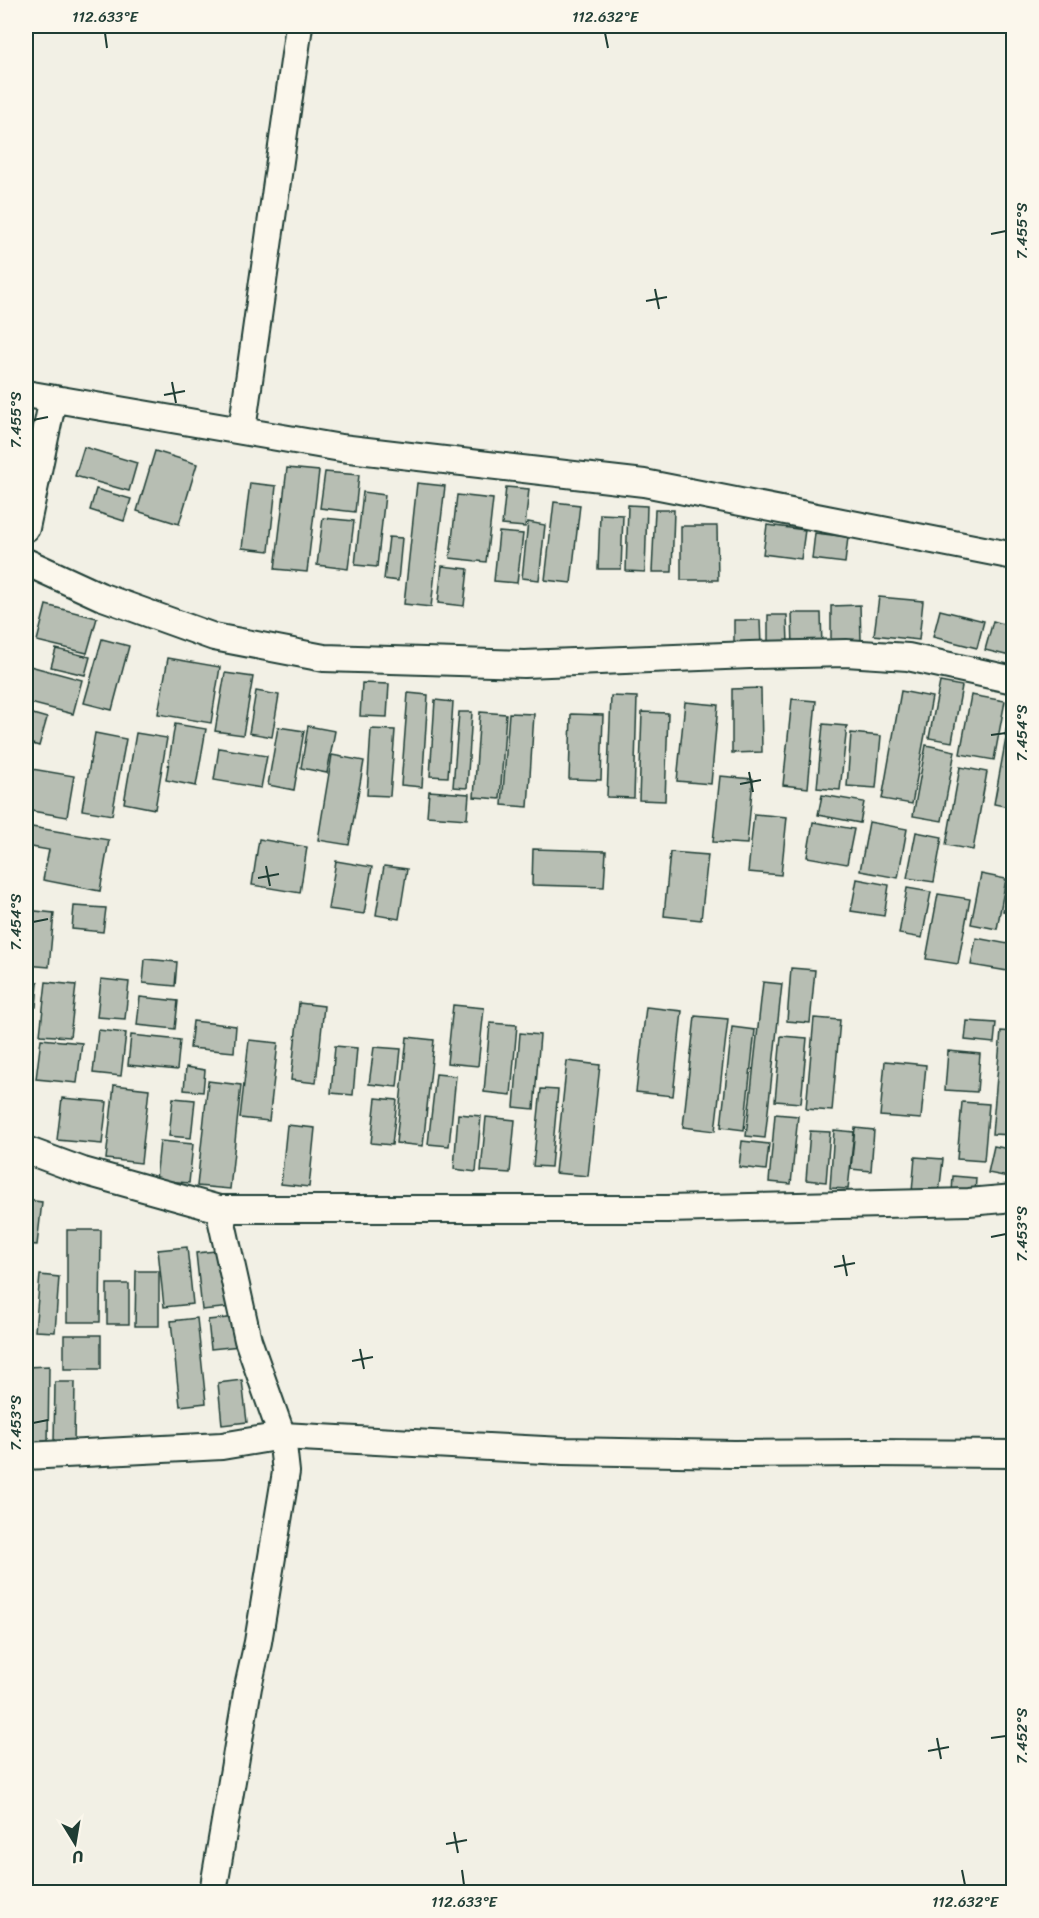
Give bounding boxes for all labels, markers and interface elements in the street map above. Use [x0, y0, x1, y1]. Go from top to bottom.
text: 112.633°E [72, 4, 140, 30]
text: 112.632°E [572, 4, 640, 30]
text: 7.455°S [1009, 202, 1035, 259]
text: 7.455°S [3, 391, 29, 448]
text: 7.454°S [1009, 704, 1035, 761]
text: 7.454°S [3, 893, 29, 950]
text: 7.453°S [1009, 1206, 1035, 1262]
text: 7.453°S [3, 1395, 29, 1451]
text: 7.452°S [1009, 1707, 1035, 1764]
north arrow [45, 1813, 105, 1873]
text: U [68, 1842, 86, 1873]
text: 112.633°E [431, 1889, 499, 1915]
text: 112.632°E [932, 1889, 1000, 1915]

